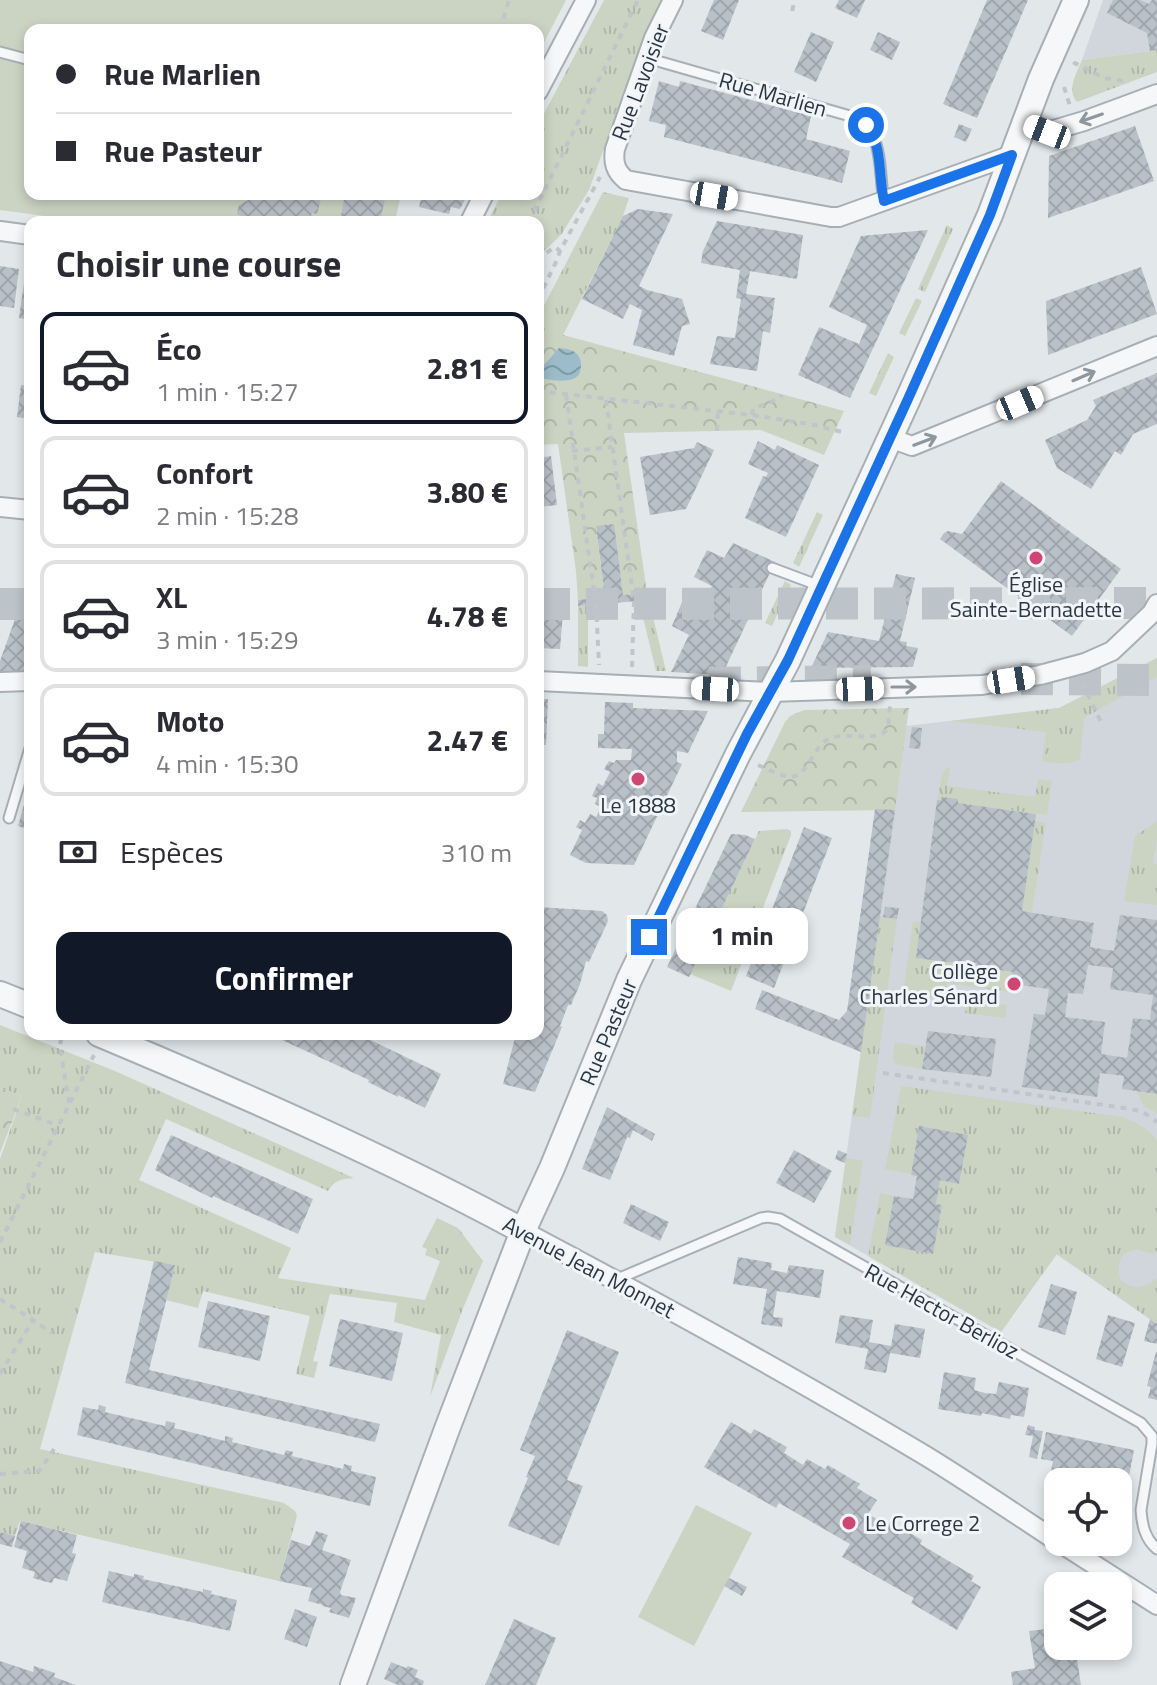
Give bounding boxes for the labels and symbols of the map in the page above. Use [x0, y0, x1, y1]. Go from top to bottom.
street label: Rue Lavoisier [602, 18, 678, 146]
street label: Rue Marlien [715, 62, 831, 126]
route start [848, 107, 884, 143]
car [1020, 112, 1074, 152]
one-way arrow [1079, 112, 1104, 127]
car [688, 180, 740, 212]
one-way arrow [1072, 367, 1096, 382]
car [993, 383, 1047, 423]
one-way arrow [912, 433, 937, 447]
marker: Église Sainte-Bernadette [1027, 549, 1045, 567]
place label: Église Sainte-Bernadette [950, 567, 1122, 626]
car [985, 664, 1037, 696]
car [690, 676, 740, 702]
car [836, 676, 884, 702]
one-way arrow [890, 679, 917, 695]
marker: Le 1888 [629, 770, 647, 788]
place label: Le 1888 [600, 788, 676, 822]
callout: 1 min [677, 909, 809, 965]
route end [631, 919, 667, 955]
place label: Collège Charles Sénard [859, 954, 998, 1013]
street label: Rue Pasteur [570, 973, 646, 1091]
marker: Collège Charles Sénard [1005, 975, 1023, 993]
street label: Avenue Jean Monnet [497, 1207, 682, 1327]
street label: Rue Hector Berlioz [858, 1254, 1026, 1368]
place label: Le Correge 2 [865, 1506, 980, 1540]
marker: Le Correge 2 [840, 1514, 858, 1532]

